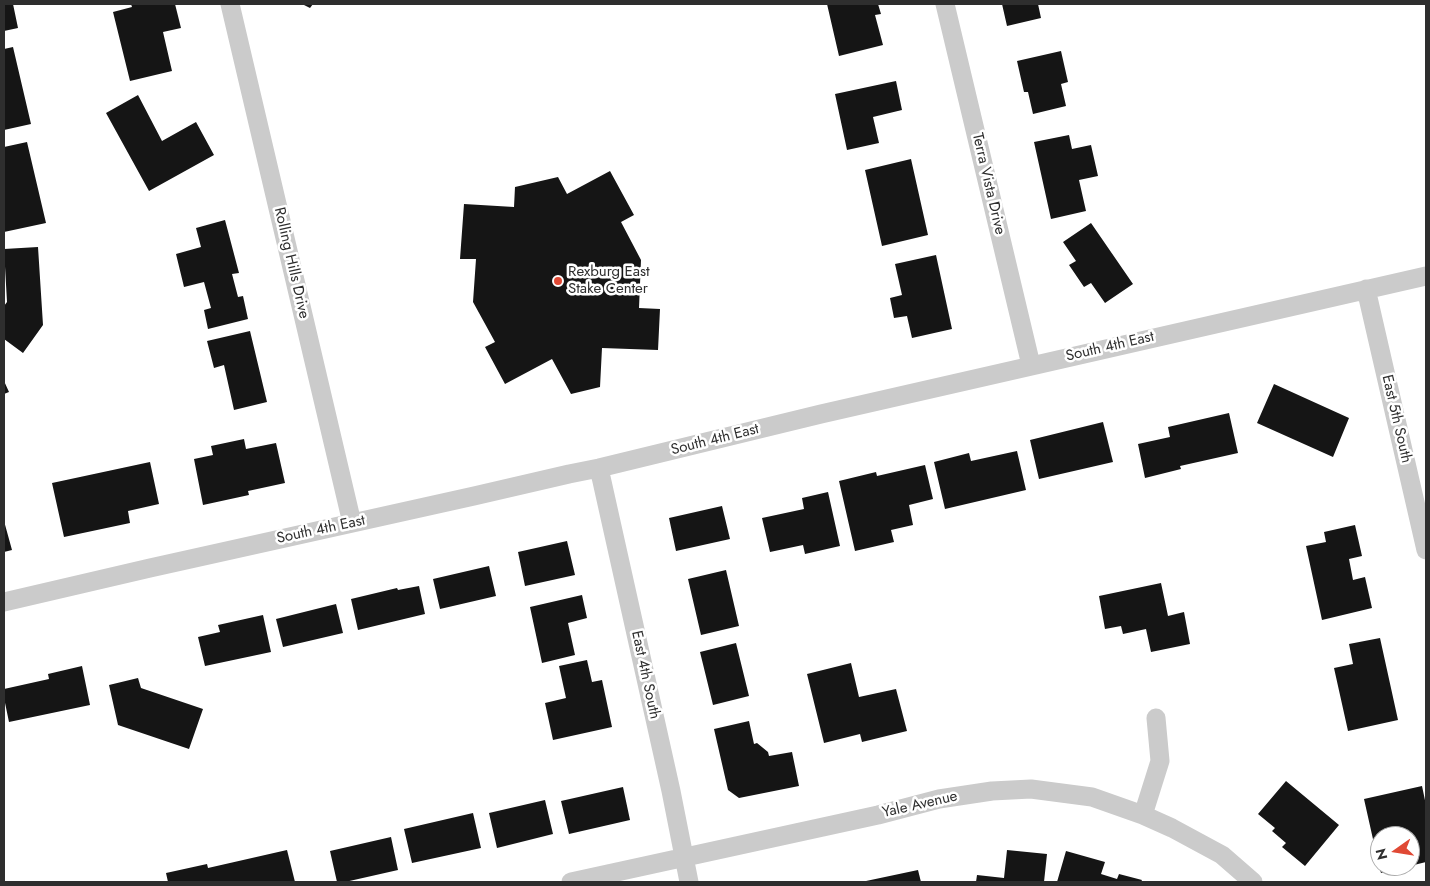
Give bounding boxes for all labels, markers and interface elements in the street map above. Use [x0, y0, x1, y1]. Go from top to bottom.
street label: Terra Vista Drive [968, 131, 1008, 237]
street label: Rolling Hills Drive [269, 206, 313, 320]
place label: Rexburg East Stake Center [568, 263, 650, 298]
marker: Rexburg East Stake Center [552, 275, 564, 287]
street label: South 4th East [1064, 328, 1156, 366]
street label: East 5th South [1377, 373, 1415, 465]
street label: South 4th East [669, 420, 761, 460]
street label: South 4th East [275, 512, 367, 548]
street label: East 4th South [627, 629, 663, 721]
street label: Yale Avenue [881, 788, 959, 822]
north arrow [1370, 826, 1420, 876]
text: N [1370, 846, 1392, 862]

